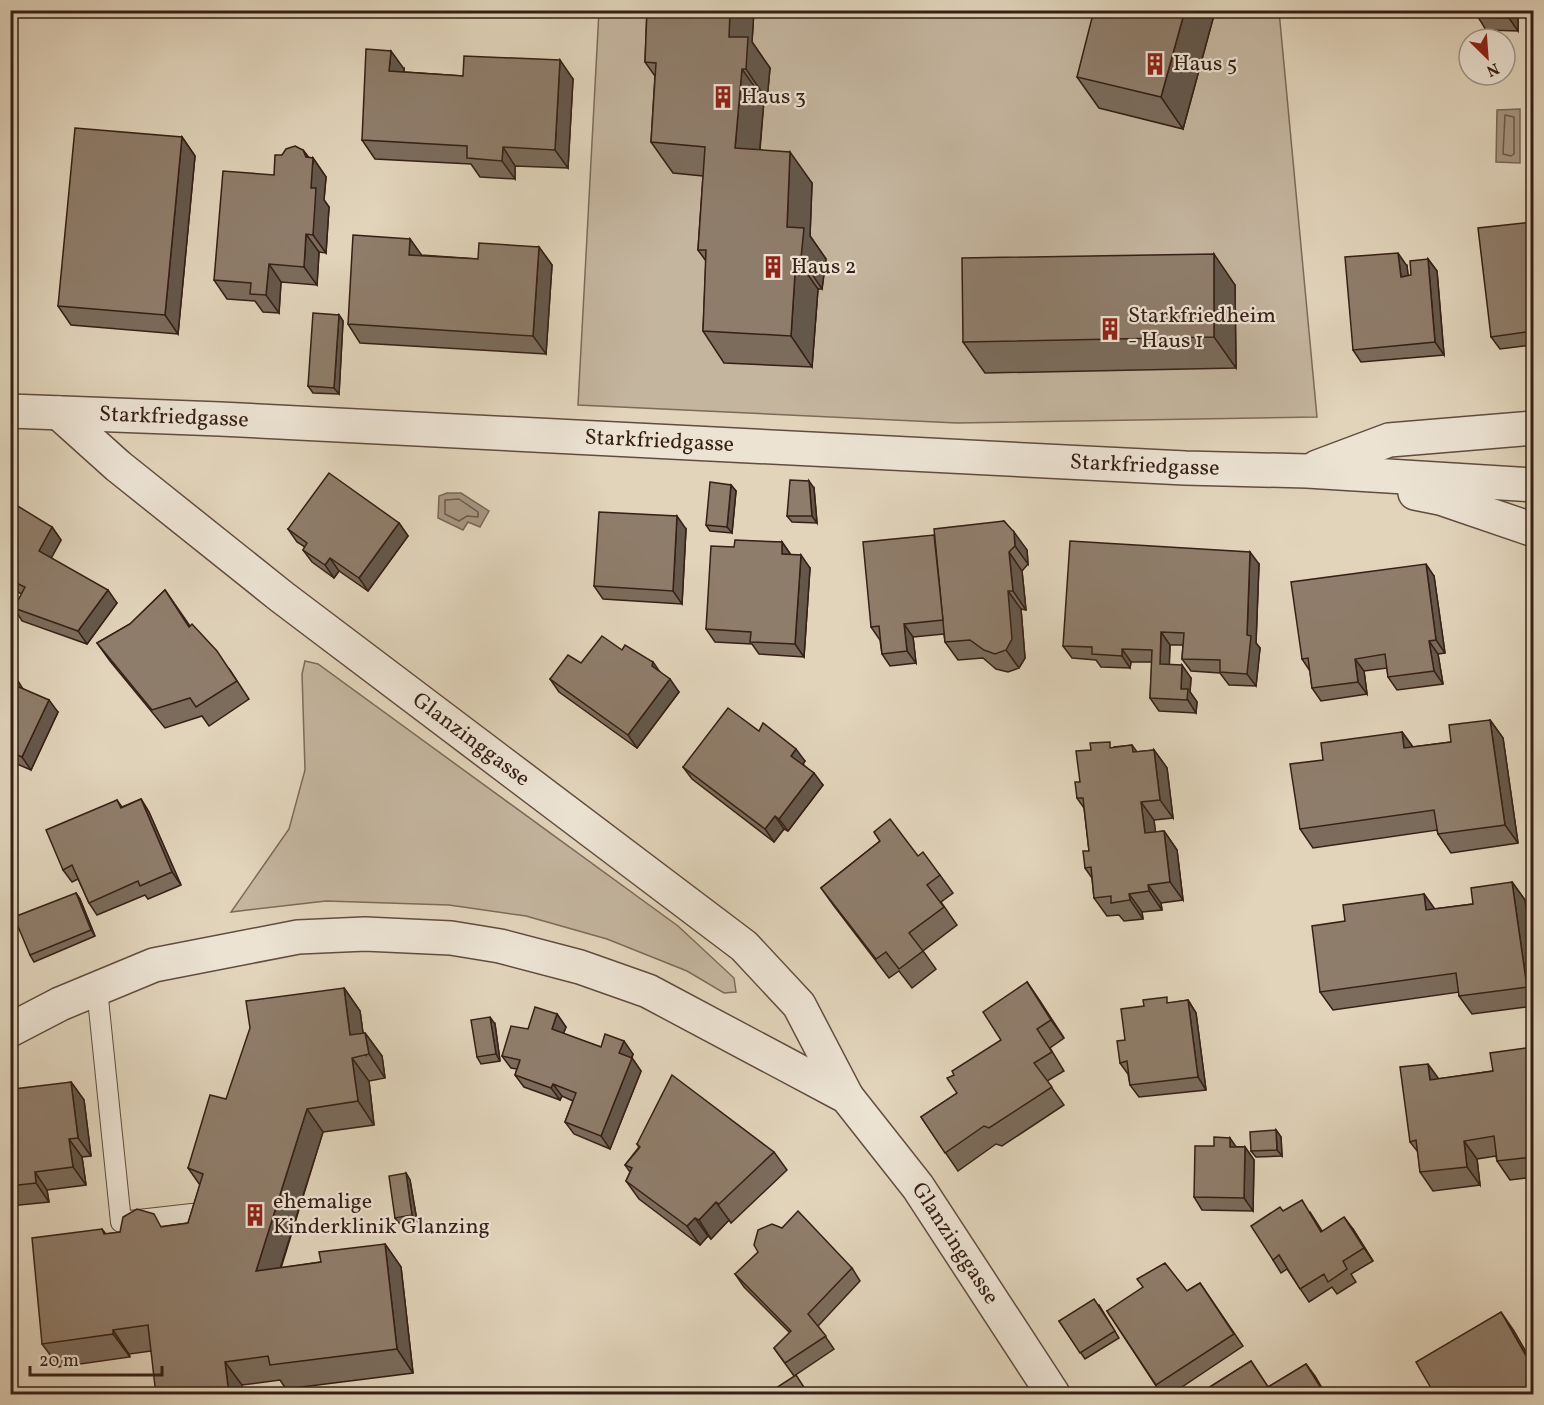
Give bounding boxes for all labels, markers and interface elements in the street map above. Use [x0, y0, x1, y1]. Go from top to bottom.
north arrow [1457, 27, 1517, 87]
place label: Haus 5 [1173, 49, 1237, 80]
building icon: Haus 5 [1142, 51, 1168, 77]
text: N [1482, 56, 1502, 81]
place label: Haus 3 [741, 82, 806, 113]
building icon: Haus 3 [710, 84, 736, 110]
place label: Haus 2 [791, 252, 857, 283]
building icon: Haus 2 [760, 254, 786, 280]
place label: Starkfriedheim - Haus 1 [1128, 301, 1276, 357]
building icon: Starkfriedheim - Haus 1 [1097, 316, 1123, 342]
street label: Starkfriedgasse [98, 399, 250, 436]
street label: Starkfriedgasse [584, 422, 735, 461]
street label: Starkfriedgasse [1069, 447, 1220, 484]
street label: Glanzinggasse [406, 685, 536, 794]
street label: Glanzinggasse [904, 1176, 1006, 1311]
place label: ehemalige Kinderklinik Glanzing [273, 1187, 490, 1243]
building icon: ehemalige Kinderklinik Glanzing [242, 1202, 268, 1228]
scale bar [30, 1339, 162, 1377]
text: 20 m [39, 1349, 79, 1374]

